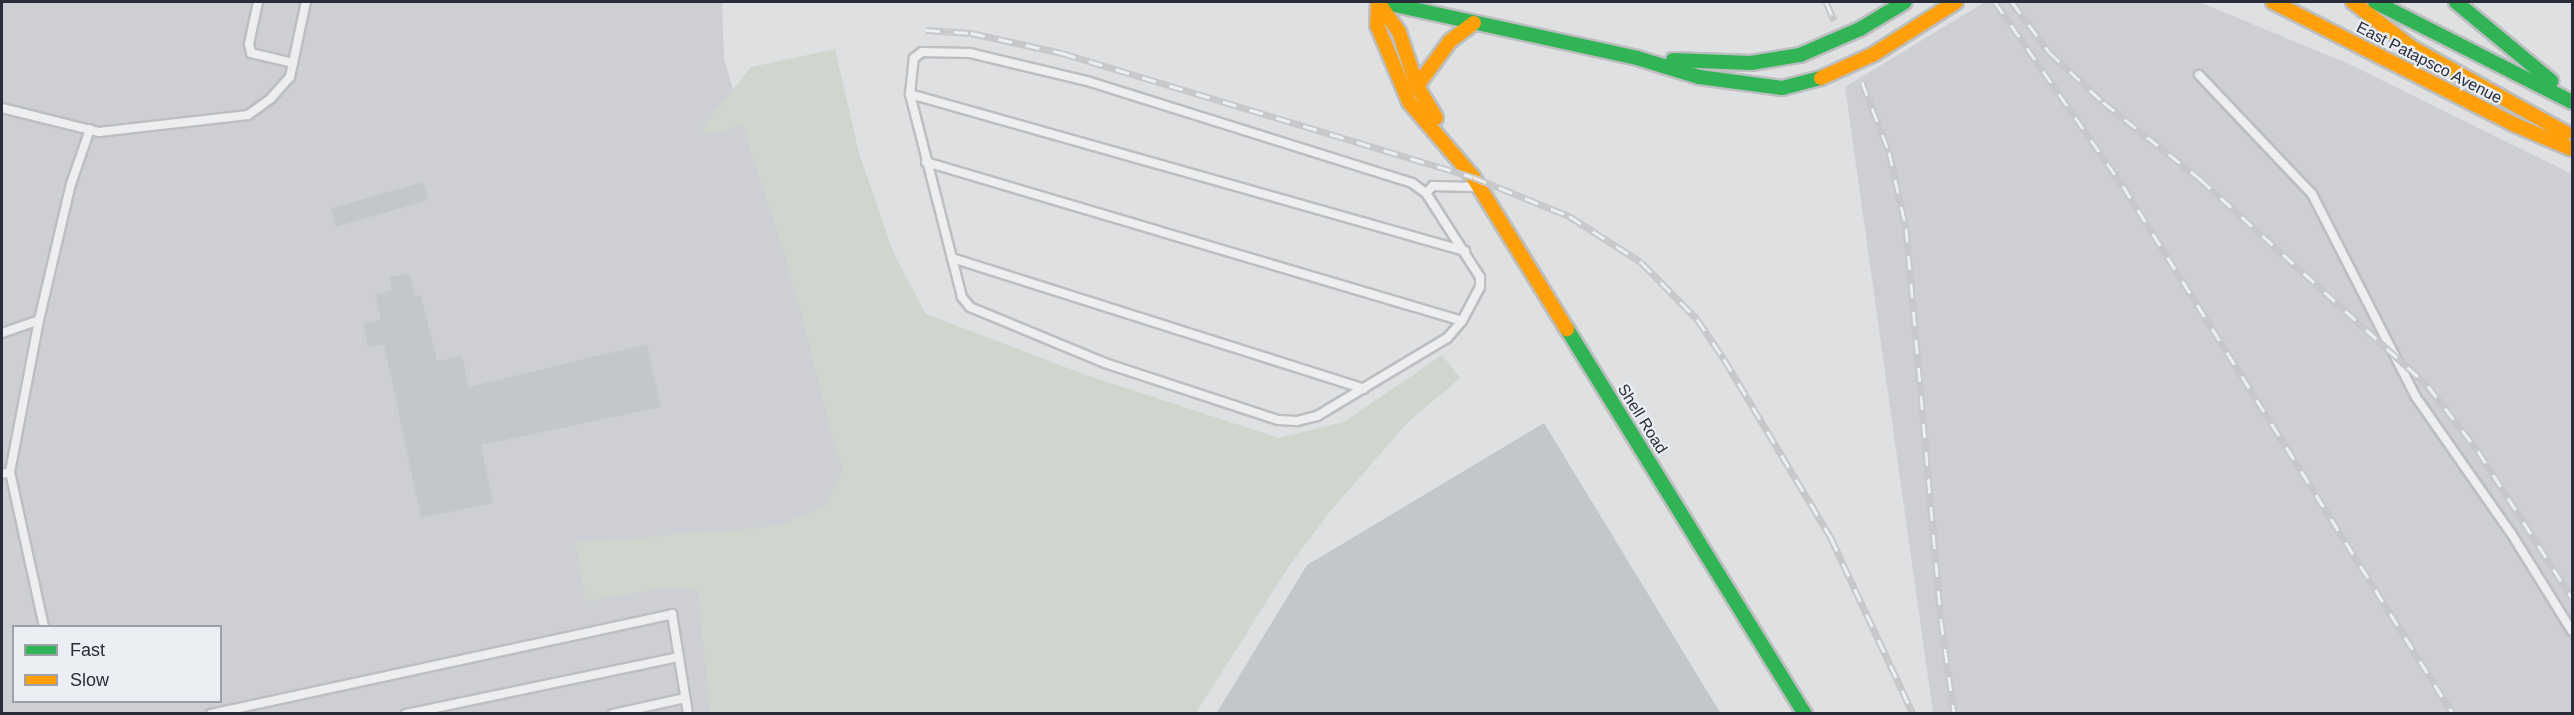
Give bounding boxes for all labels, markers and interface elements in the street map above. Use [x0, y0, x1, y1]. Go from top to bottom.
street label: East Patapsco Avenue [2353, 18, 2505, 108]
street label: Shell Road [1613, 381, 1671, 457]
legend [12, 625, 222, 703]
text: Fast [70, 640, 105, 660]
text: Slow [70, 670, 109, 690]

